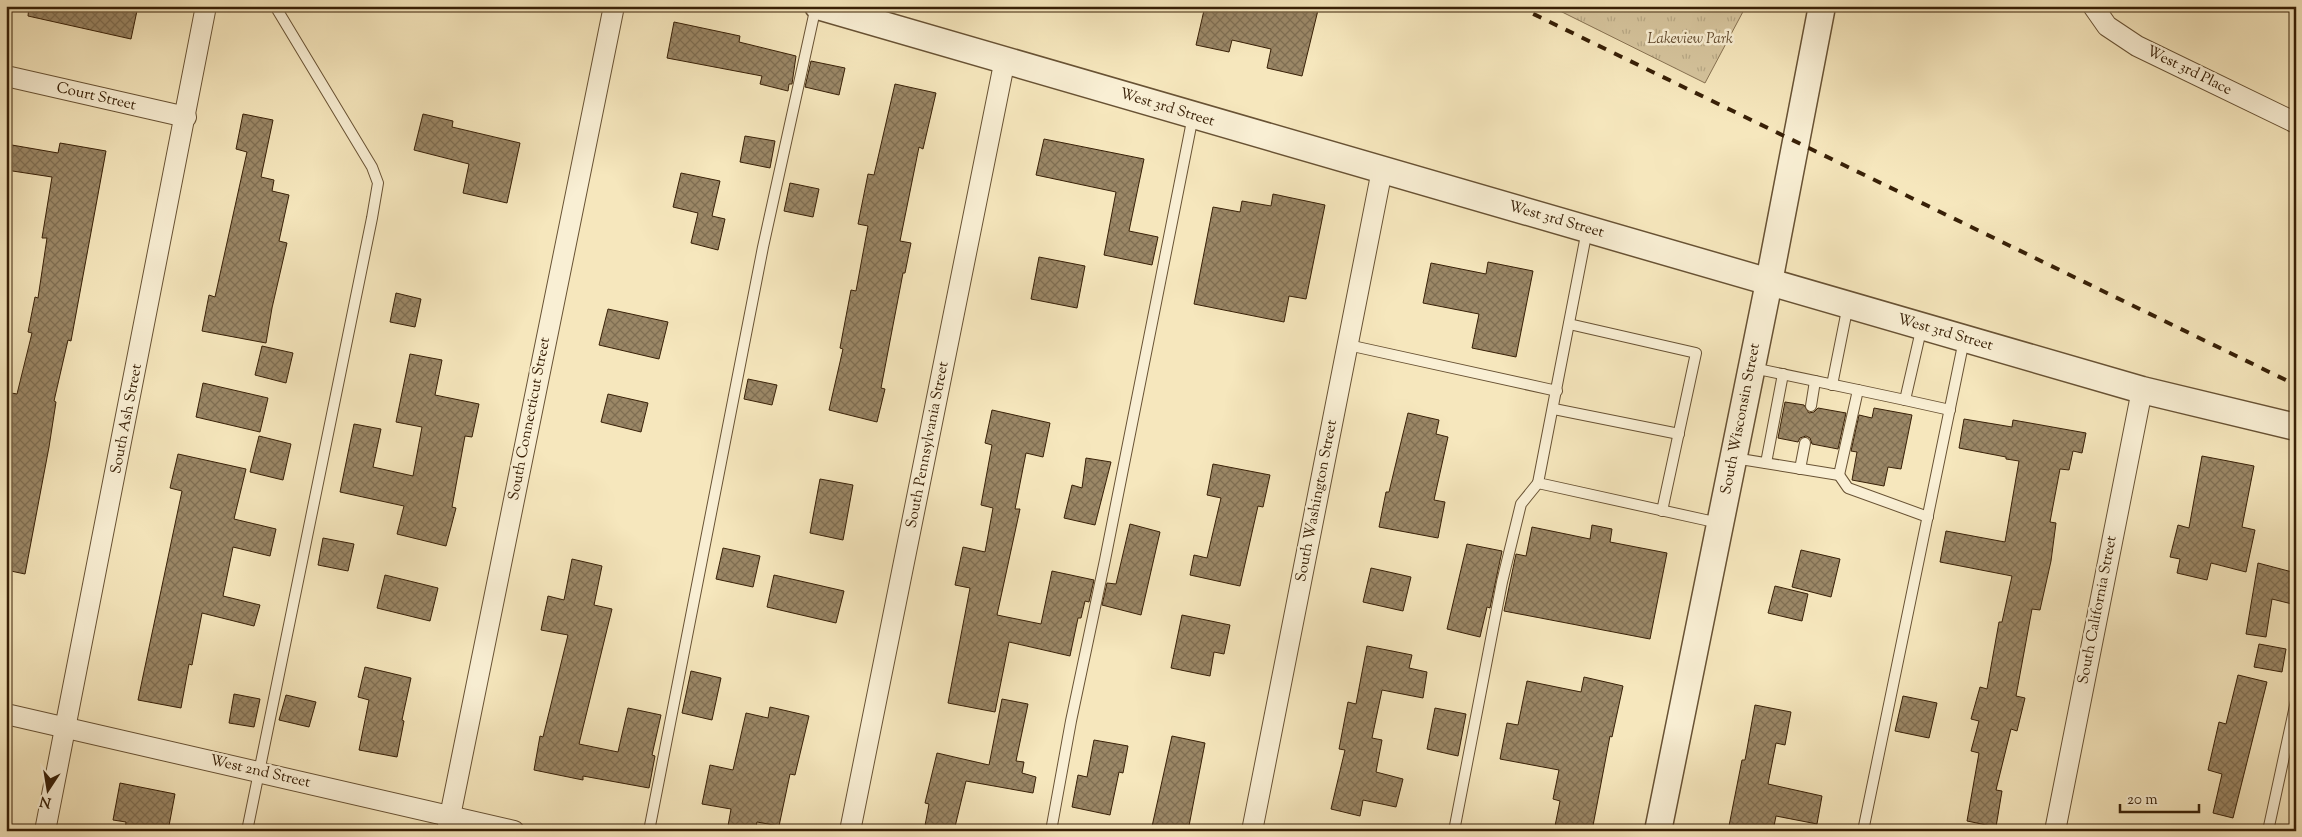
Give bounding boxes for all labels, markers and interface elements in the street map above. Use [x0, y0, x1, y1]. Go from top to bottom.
park label: Lakeview Park [1647, 29, 1733, 50]
street label: West 3rd Place [2143, 41, 2235, 101]
street label: Court Street [54, 78, 138, 116]
street label: West 3rd Street [1117, 84, 1217, 132]
street label: West 3rd Street [1506, 196, 1606, 244]
street label: West 3rd Street [1895, 309, 1995, 357]
street label: South Connecticut Street [504, 336, 556, 502]
street label: South Wisconsin Street [1716, 342, 1766, 496]
street label: South Pennsylvania Street [902, 360, 954, 530]
street label: South Ash Street [106, 362, 148, 476]
street label: South Washington Street [1291, 418, 1343, 584]
street label: South California Street [2073, 534, 2123, 686]
street label: West 2nd Street [208, 750, 312, 794]
north arrow [22, 764, 72, 814]
scale bar [2120, 782, 2198, 814]
text: N [38, 790, 53, 812]
text: 20 m [2127, 790, 2158, 811]

